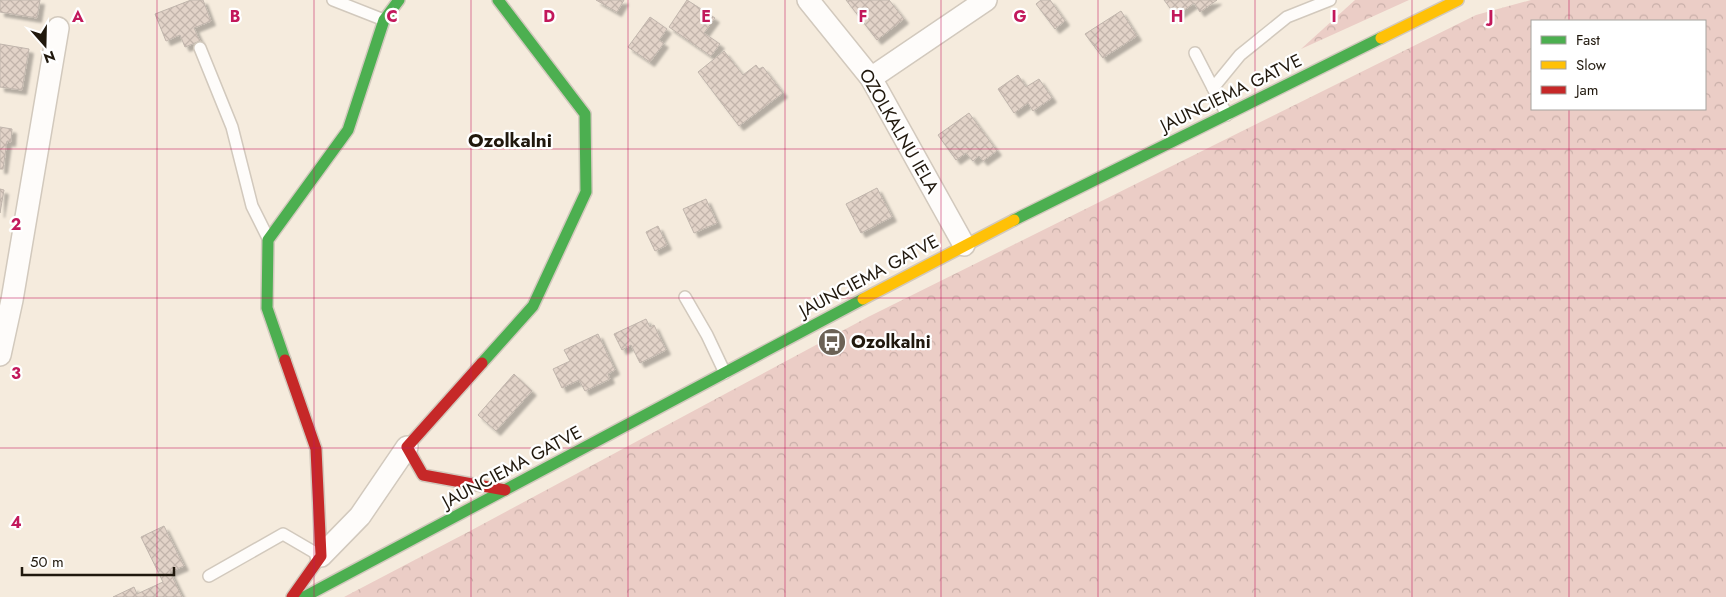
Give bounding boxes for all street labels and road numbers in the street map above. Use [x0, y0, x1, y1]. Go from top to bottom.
street label: JAUNCIEMA GATVE [1154, 47, 1306, 139]
street label: OZOLKALNU IELA [853, 64, 945, 198]
street label: JAUNCIEMA GATVE [793, 228, 943, 325]
street label: JAUNCIEMA GATVE [436, 419, 586, 516]

